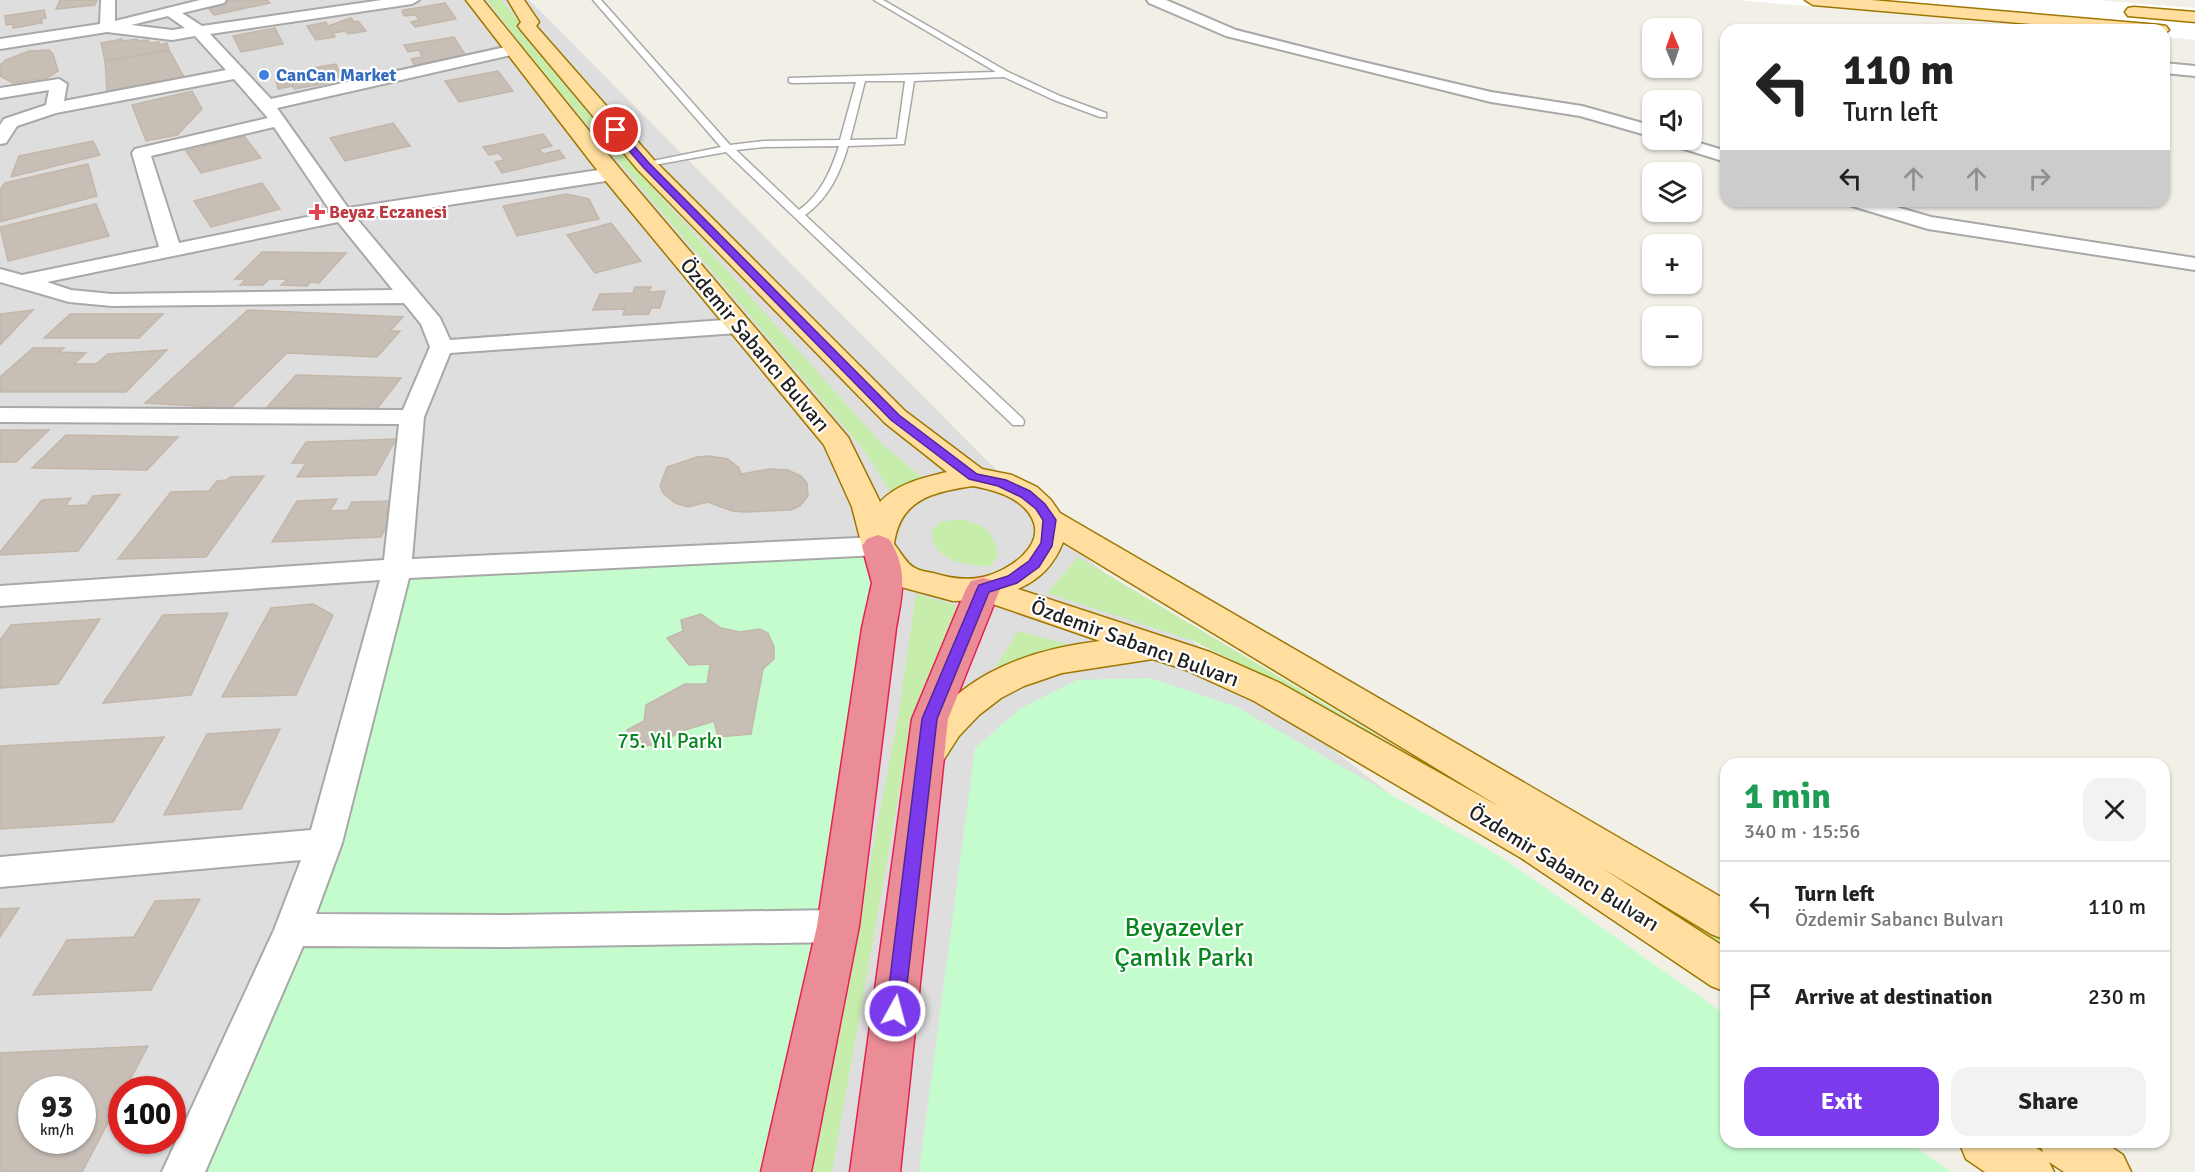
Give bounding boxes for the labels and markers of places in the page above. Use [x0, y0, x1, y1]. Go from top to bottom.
place label: CanCan Market [276, 64, 396, 86]
marker: CanCan Market [257, 68, 271, 82]
pin [590, 104, 641, 155]
place label: Beyaz Eczanesi [329, 201, 447, 223]
marker: Beyaz Eczanesi [310, 205, 324, 219]

